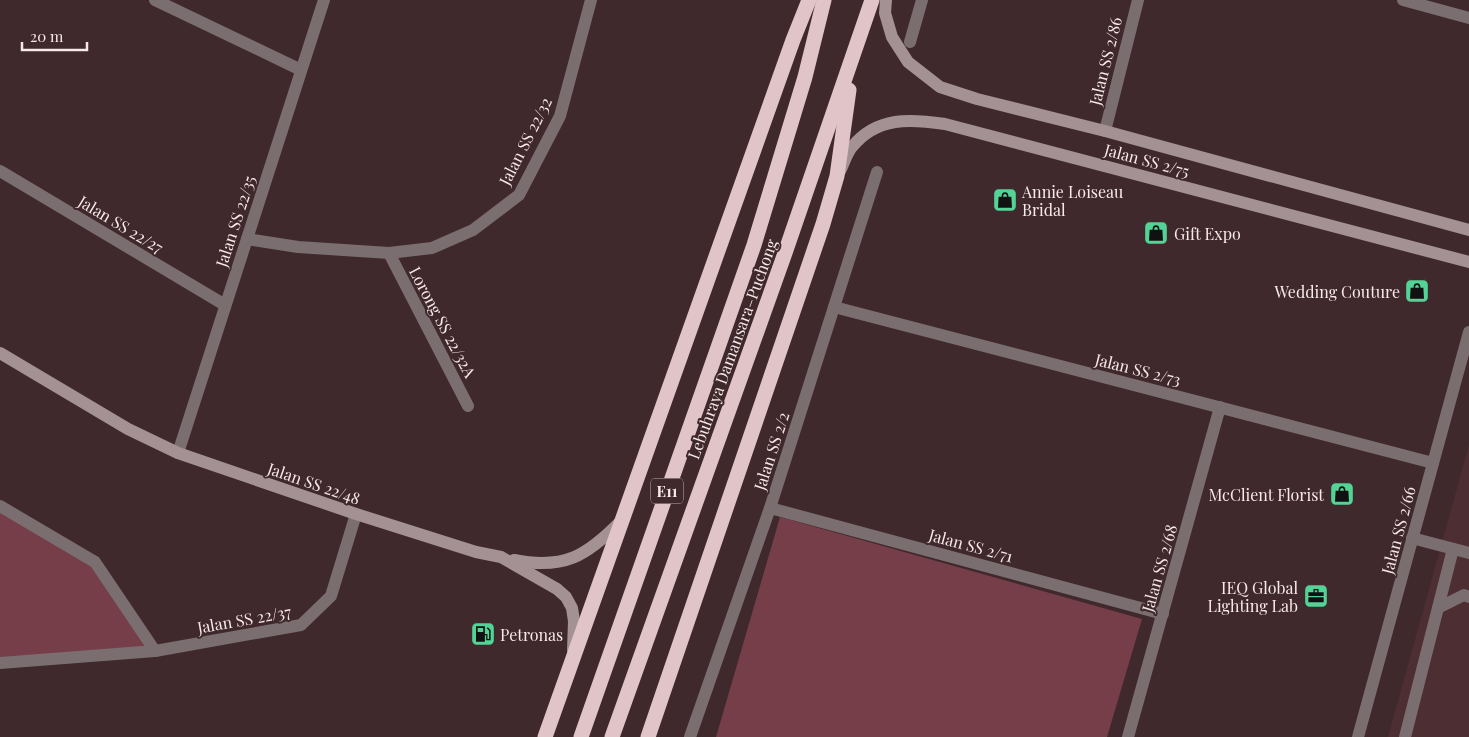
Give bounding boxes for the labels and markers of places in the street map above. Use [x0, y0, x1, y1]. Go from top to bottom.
place label: Annie Loiseau Bridal [1021, 181, 1123, 220]
shop icon: Annie Loiseau Bridal [992, 187, 1018, 213]
shop icon: Gift Expo [1143, 220, 1169, 246]
place label: Gift Expo [1174, 223, 1241, 244]
shop icon: Wedding Couture [1404, 278, 1430, 304]
place label: Wedding Couture [1273, 281, 1400, 302]
shop icon: McClient Florist [1329, 481, 1355, 507]
place label: McClient Florist [1208, 484, 1324, 505]
place label: IEQ Global Lighting Lab [1207, 577, 1298, 616]
office icon: IEQ Global Lighting Lab [1303, 583, 1329, 609]
fuel station icon: Petronas [470, 621, 496, 647]
place label: Petronas [500, 624, 563, 645]

